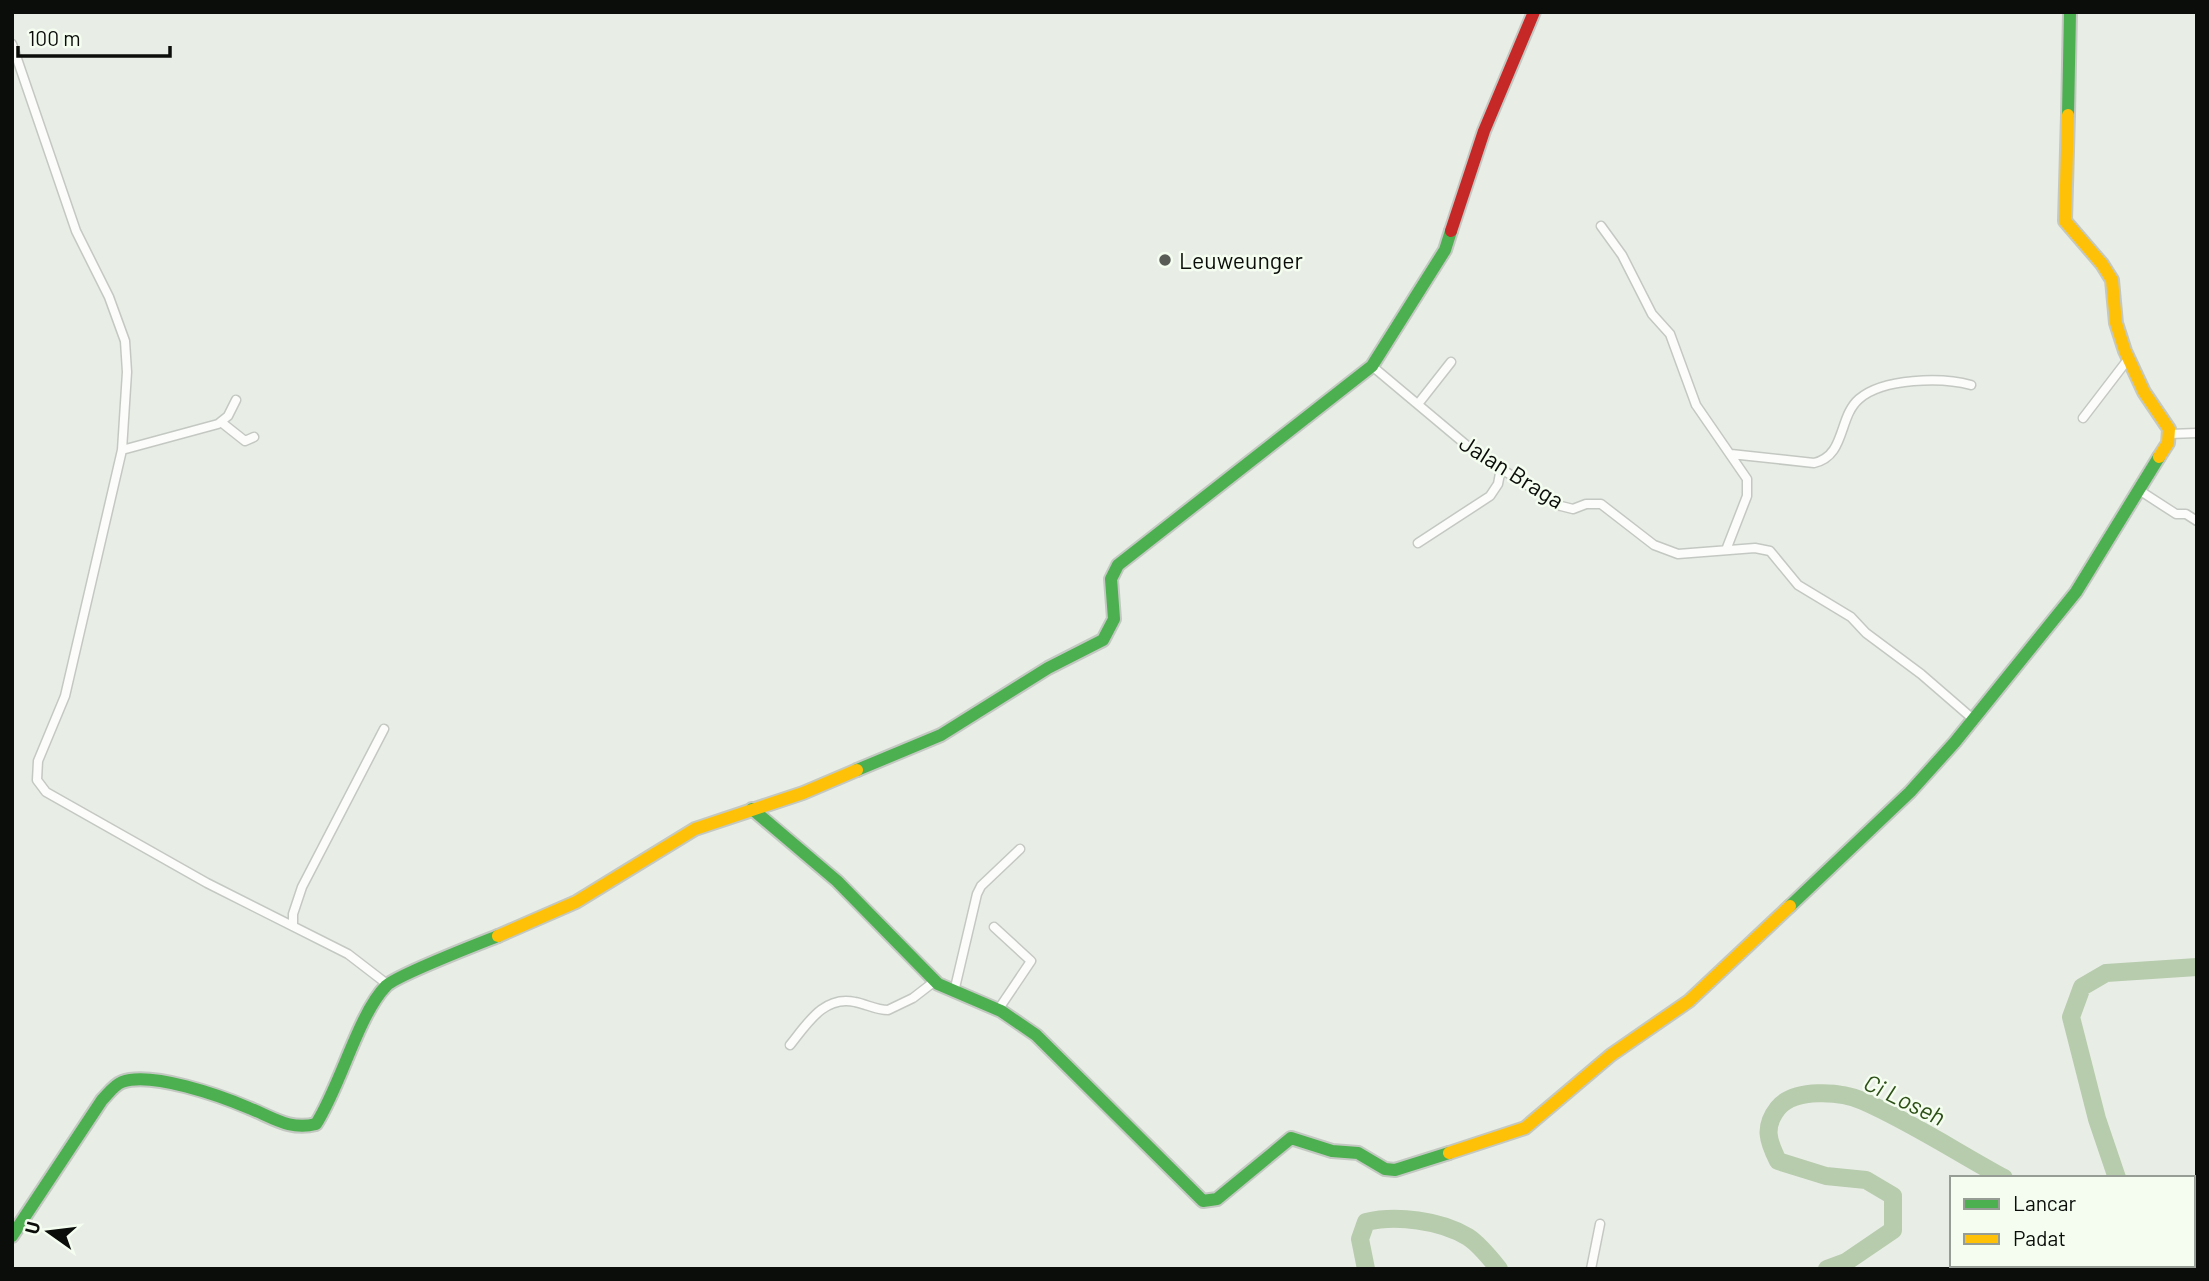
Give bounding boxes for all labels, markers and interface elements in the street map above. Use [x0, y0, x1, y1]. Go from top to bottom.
scale bar [18, 14, 170, 58]
text: 100 m [28, 25, 81, 50]
place label: Leuweunger [1179, 246, 1303, 274]
marker: Leuweunger [1157, 252, 1173, 268]
street label: Jalan Braga [1455, 428, 1569, 514]
water label: Ci Loseh [1860, 1067, 1950, 1131]
legend [1950, 1176, 2195, 1267]
text: Lancar [2013, 1190, 2076, 1215]
north arrow [14, 1197, 84, 1267]
text: U [19, 1219, 45, 1236]
text: Padat [2013, 1225, 2066, 1250]

